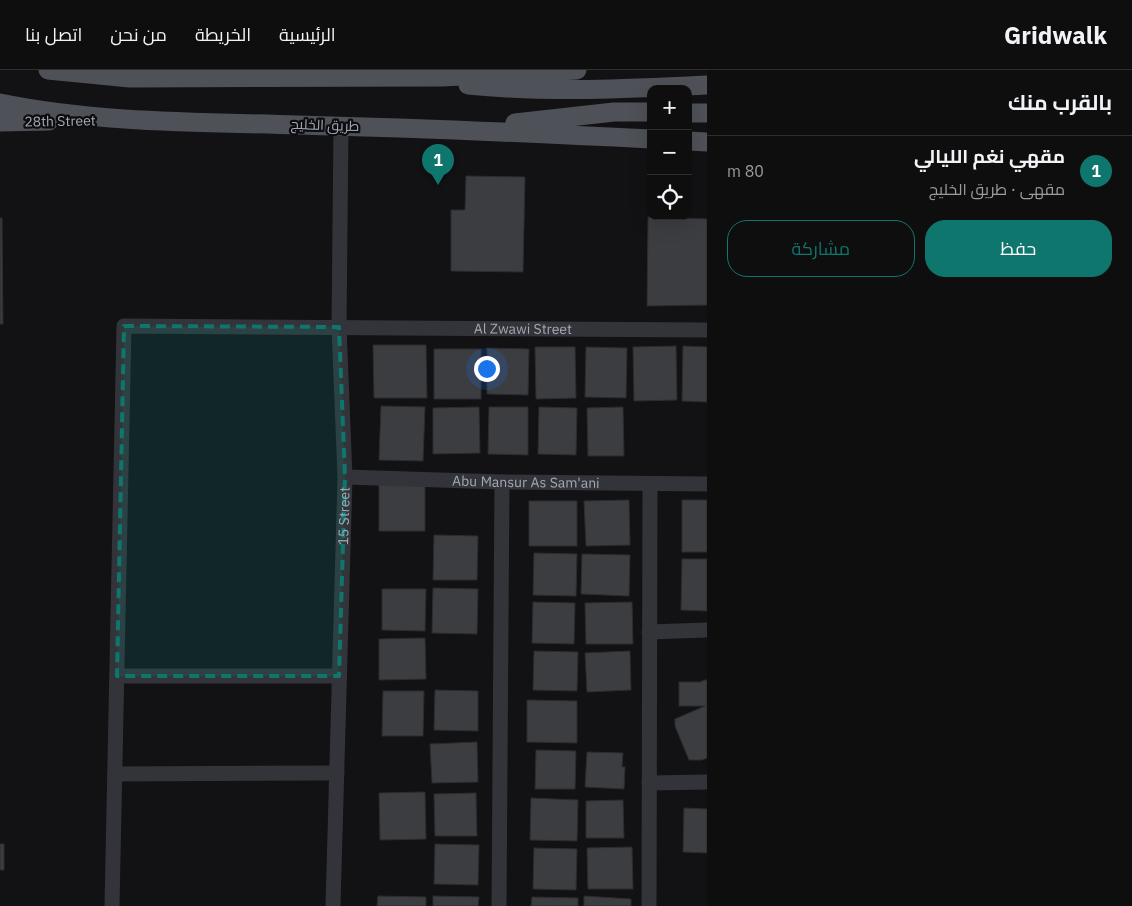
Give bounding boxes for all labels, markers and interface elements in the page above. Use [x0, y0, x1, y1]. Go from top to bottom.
text: Gridwalk [1004, 19, 1107, 51]
text: اتصل بنا [25, 23, 82, 46]
text: من نحن [110, 23, 167, 46]
text: الخريطة [195, 23, 251, 46]
text: الرئيسية [279, 23, 336, 46]
map controls [647, 85, 692, 220]
button: + [647, 85, 692, 130]
text: بالقرب منك [1008, 88, 1112, 116]
street label: 28th Street [24, 111, 96, 131]
street label: طريق الخليج [290, 115, 360, 135]
button: − [647, 130, 692, 175]
pin: 1 [422, 144, 454, 185]
text: مقهي نغم الليالي [914, 144, 1065, 168]
text: 80 m [727, 161, 764, 181]
text: 1 [1091, 161, 1101, 181]
button: locate [647, 175, 692, 220]
text: مقهى · طريق الخليج [929, 179, 1065, 199]
button: مشاركة [727, 220, 915, 277]
button: حفظ [925, 220, 1112, 277]
street label: Al Zwawi Street [474, 319, 572, 338]
your location [474, 356, 500, 382]
street label: Abu Mansur As Sam'ani [452, 471, 600, 492]
street label: 15 Street [334, 487, 354, 546]

